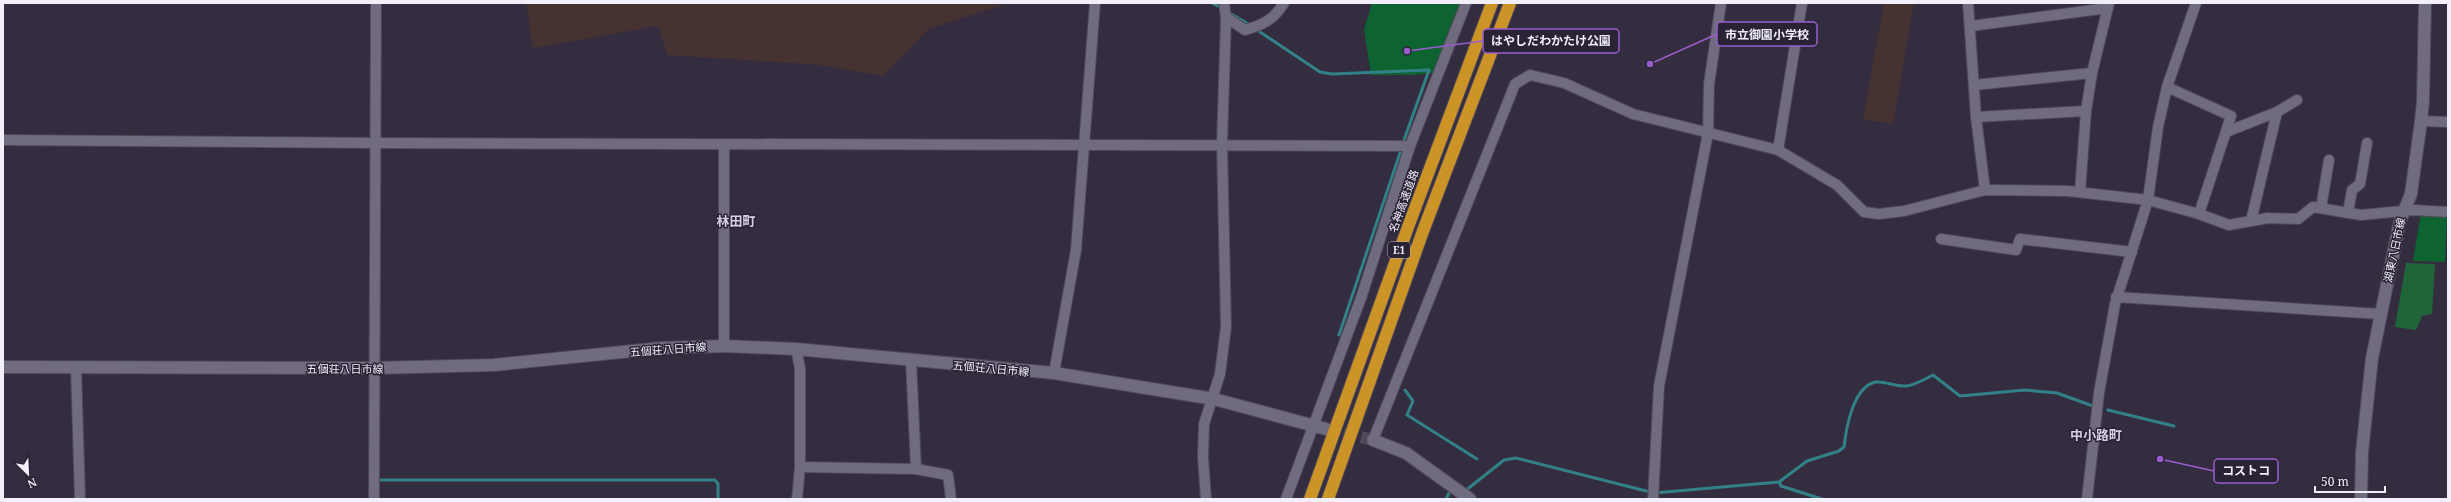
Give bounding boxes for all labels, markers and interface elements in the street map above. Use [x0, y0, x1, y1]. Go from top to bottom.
callout: 市立御園小学校 [1717, 22, 1817, 46]
text: 市立御園小学校 [1725, 26, 1809, 43]
callout: はやしだわかたけ公園 [1483, 29, 1619, 53]
text: はやしだわかたけ公園 [1491, 32, 1611, 49]
street label: 名神高速道路 [1385, 167, 1421, 235]
district label: 林田町 [716, 212, 756, 230]
street label: 湖東八日市線 [2380, 216, 2408, 284]
road number: E1 [1388, 242, 1410, 258]
street label: 五個荘八日市線 [629, 339, 707, 359]
street label: 五個荘八日市線 [952, 357, 1030, 379]
street label: 五個荘八日市線 [307, 361, 384, 376]
district label: 中小路町 [2070, 426, 2122, 444]
north arrow [8, 454, 48, 494]
callout: コストコ [2214, 459, 2278, 483]
text: コストコ [2222, 462, 2270, 479]
scale bar [2315, 468, 2385, 494]
text: 50 m [2321, 473, 2349, 490]
text: N [25, 475, 39, 492]

